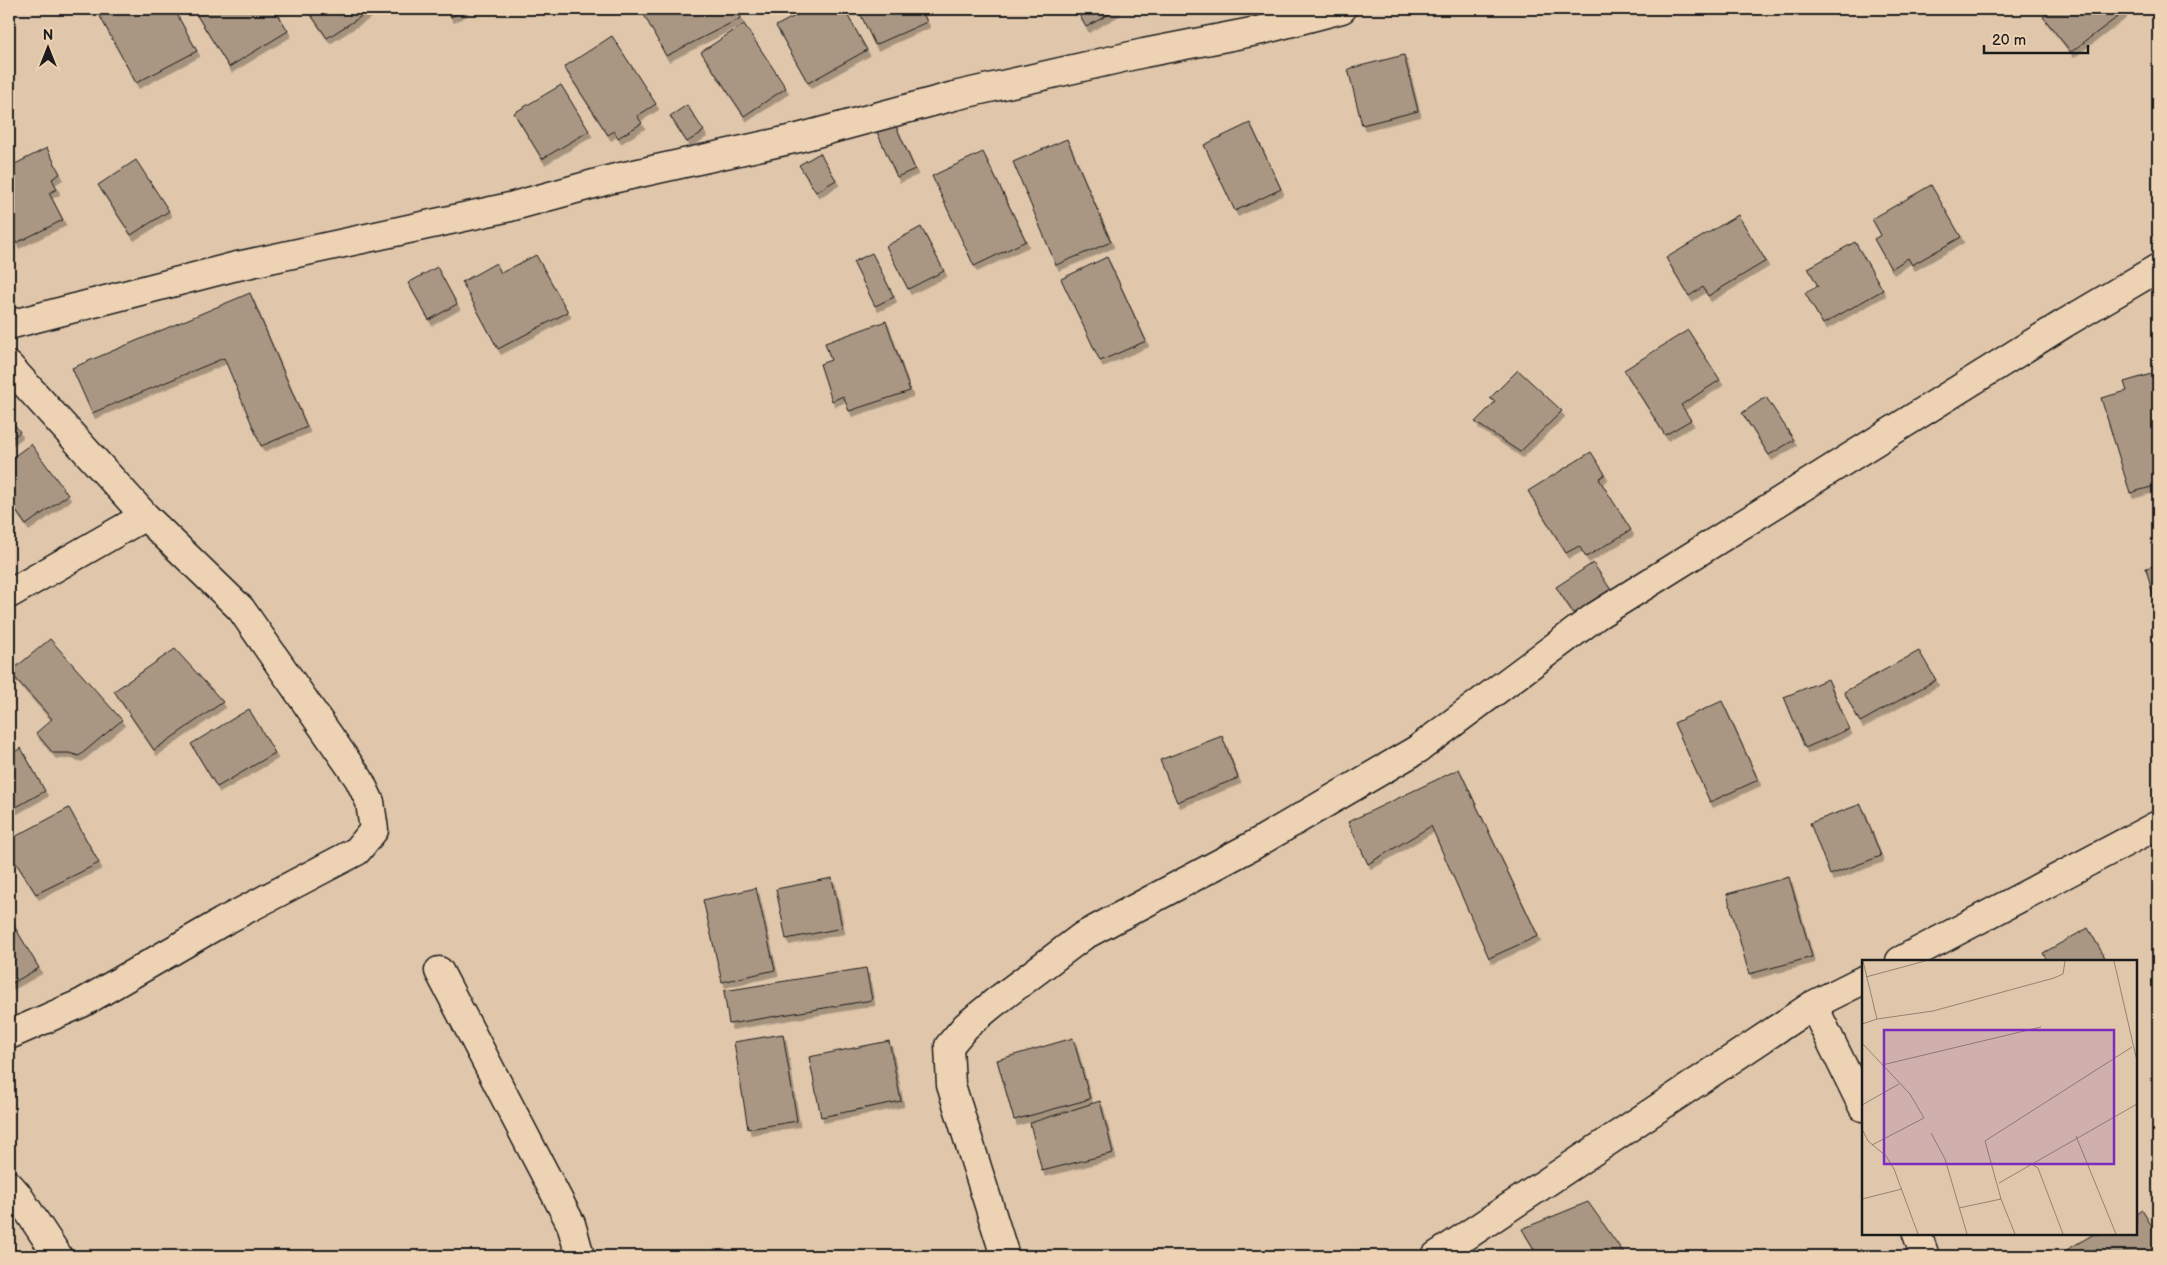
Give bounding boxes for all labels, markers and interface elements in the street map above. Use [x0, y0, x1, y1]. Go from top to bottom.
north arrow [22, 22, 72, 72]
scale bar [1984, 22, 2088, 54]
text: N [43, 27, 53, 44]
text: 20 m [1992, 31, 2026, 50]
inset map [1862, 960, 2137, 1235]

